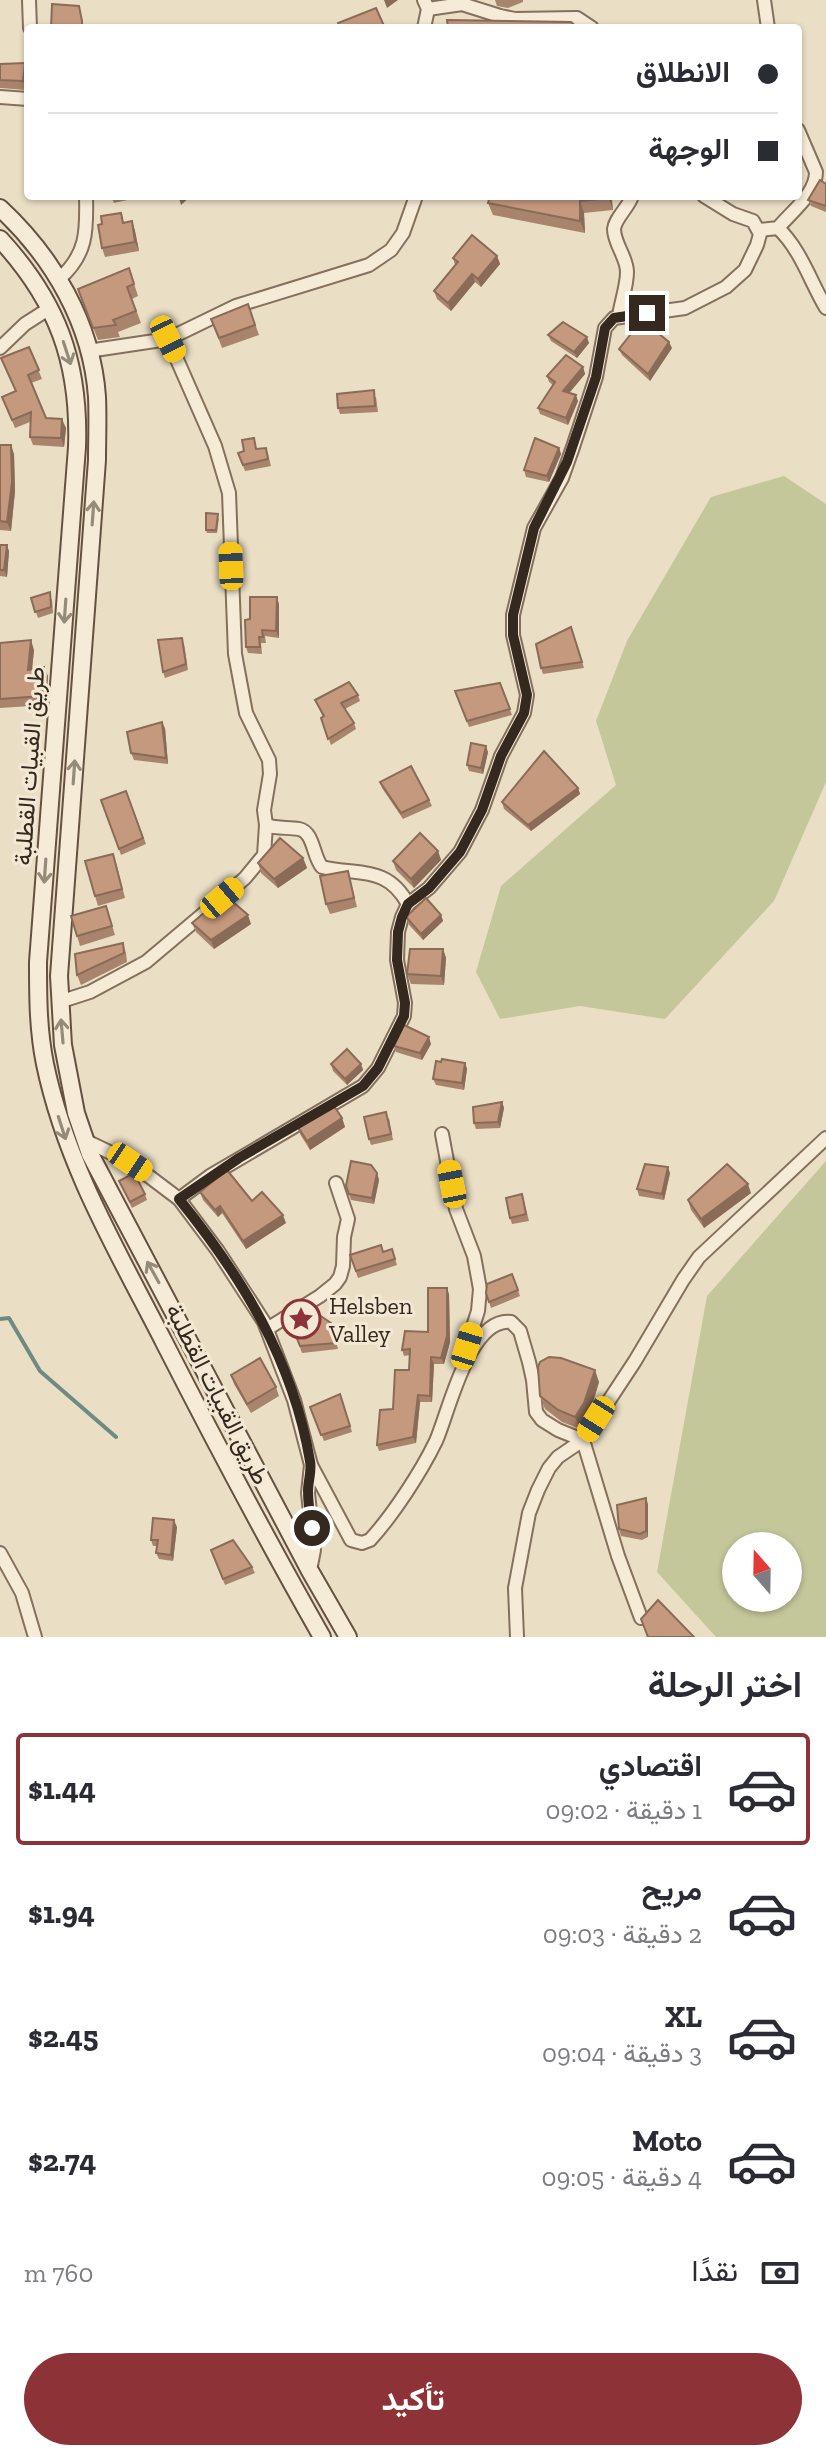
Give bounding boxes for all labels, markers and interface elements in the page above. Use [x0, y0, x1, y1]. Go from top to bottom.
text: الانطلاق [636, 54, 730, 90]
text: الوجهة [648, 131, 730, 167]
route end [629, 295, 665, 331]
car [147, 312, 189, 366]
one-way arrow [61, 340, 75, 365]
one-way arrow [86, 500, 101, 527]
car [218, 542, 244, 590]
one-way arrow [57, 597, 72, 624]
street label: طريق القبيات القطلبة [8, 665, 51, 867]
one-way arrow [67, 759, 82, 786]
one-way arrow [37, 857, 52, 884]
car [196, 873, 248, 923]
one-way arrow [54, 1018, 69, 1045]
one-way arrow [55, 1114, 70, 1140]
car [103, 1139, 157, 1185]
car [436, 1158, 468, 1210]
one-way arrow [144, 1261, 160, 1284]
place label: Helsben Valley [328, 1291, 413, 1348]
place icon: Helsben Valley [280, 1298, 322, 1340]
street label: طريق القبيات القطلبة [159, 1299, 276, 1490]
car [449, 1320, 485, 1372]
car [573, 1392, 619, 1446]
route start [294, 1510, 330, 1546]
north arrow [722, 1532, 802, 1612]
map controls [722, 1532, 802, 1612]
text: اختر الرحلة [648, 1663, 802, 1706]
text: اقتصادي [599, 1748, 702, 1784]
icon: car [726, 1753, 798, 1825]
text: $1.44 [28, 1771, 96, 1807]
text: 1 دقيقة · 09:02 [545, 1794, 702, 1826]
text: مريح [642, 1872, 702, 1908]
icon: car [726, 1877, 798, 1949]
text: $1.94 [28, 1895, 95, 1931]
text: 2 دقيقة · 09:03 [543, 1918, 702, 1950]
text: XL [665, 1999, 702, 2035]
icon: car [726, 2001, 798, 2073]
text: $2.45 [28, 2019, 98, 2055]
text: 3 دقيقة · 09:04 [542, 2037, 702, 2069]
text: Moto [632, 2123, 702, 2159]
icon: car [726, 2125, 798, 2197]
text: $2.74 [28, 2143, 96, 2179]
text: 4 دقيقة · 09:05 [542, 2161, 702, 2193]
icon: cash [758, 2251, 802, 2295]
text: نقدًا [692, 2253, 738, 2289]
text: 760 m [24, 2257, 93, 2289]
button: تأكيد [24, 2353, 802, 2445]

